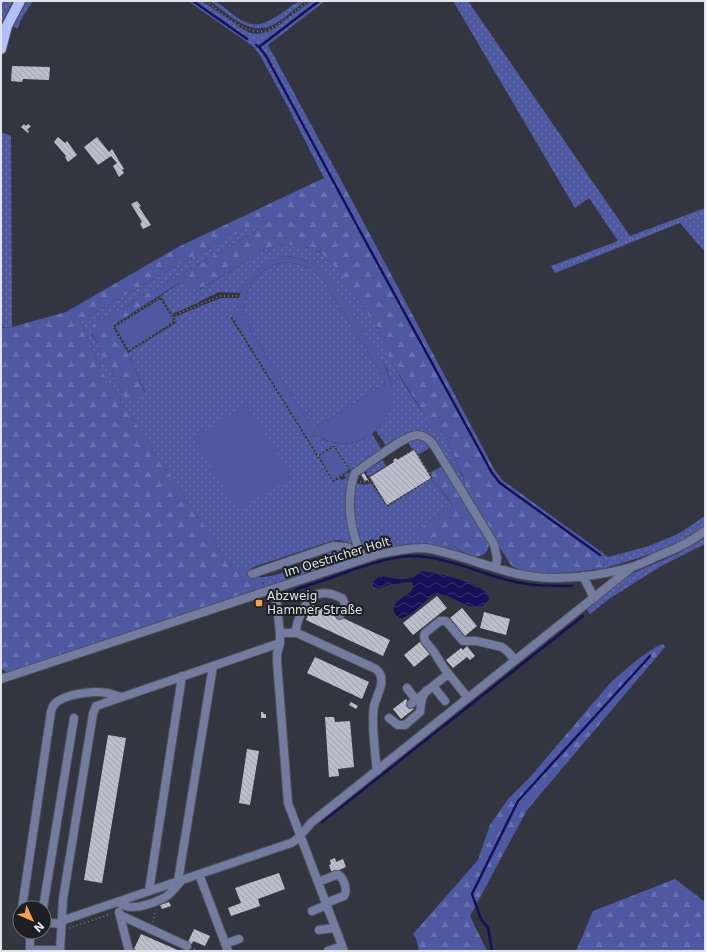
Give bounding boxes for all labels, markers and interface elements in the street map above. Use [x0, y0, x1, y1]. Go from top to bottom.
street label: Im Oestricher Holt [282, 534, 392, 580]
place label: Abzweig Hammer Straße [267, 589, 362, 617]
marker: Abzweig Hammer Straße [254, 598, 264, 608]
north arrow [12, 900, 52, 940]
text: N [31, 919, 47, 935]

